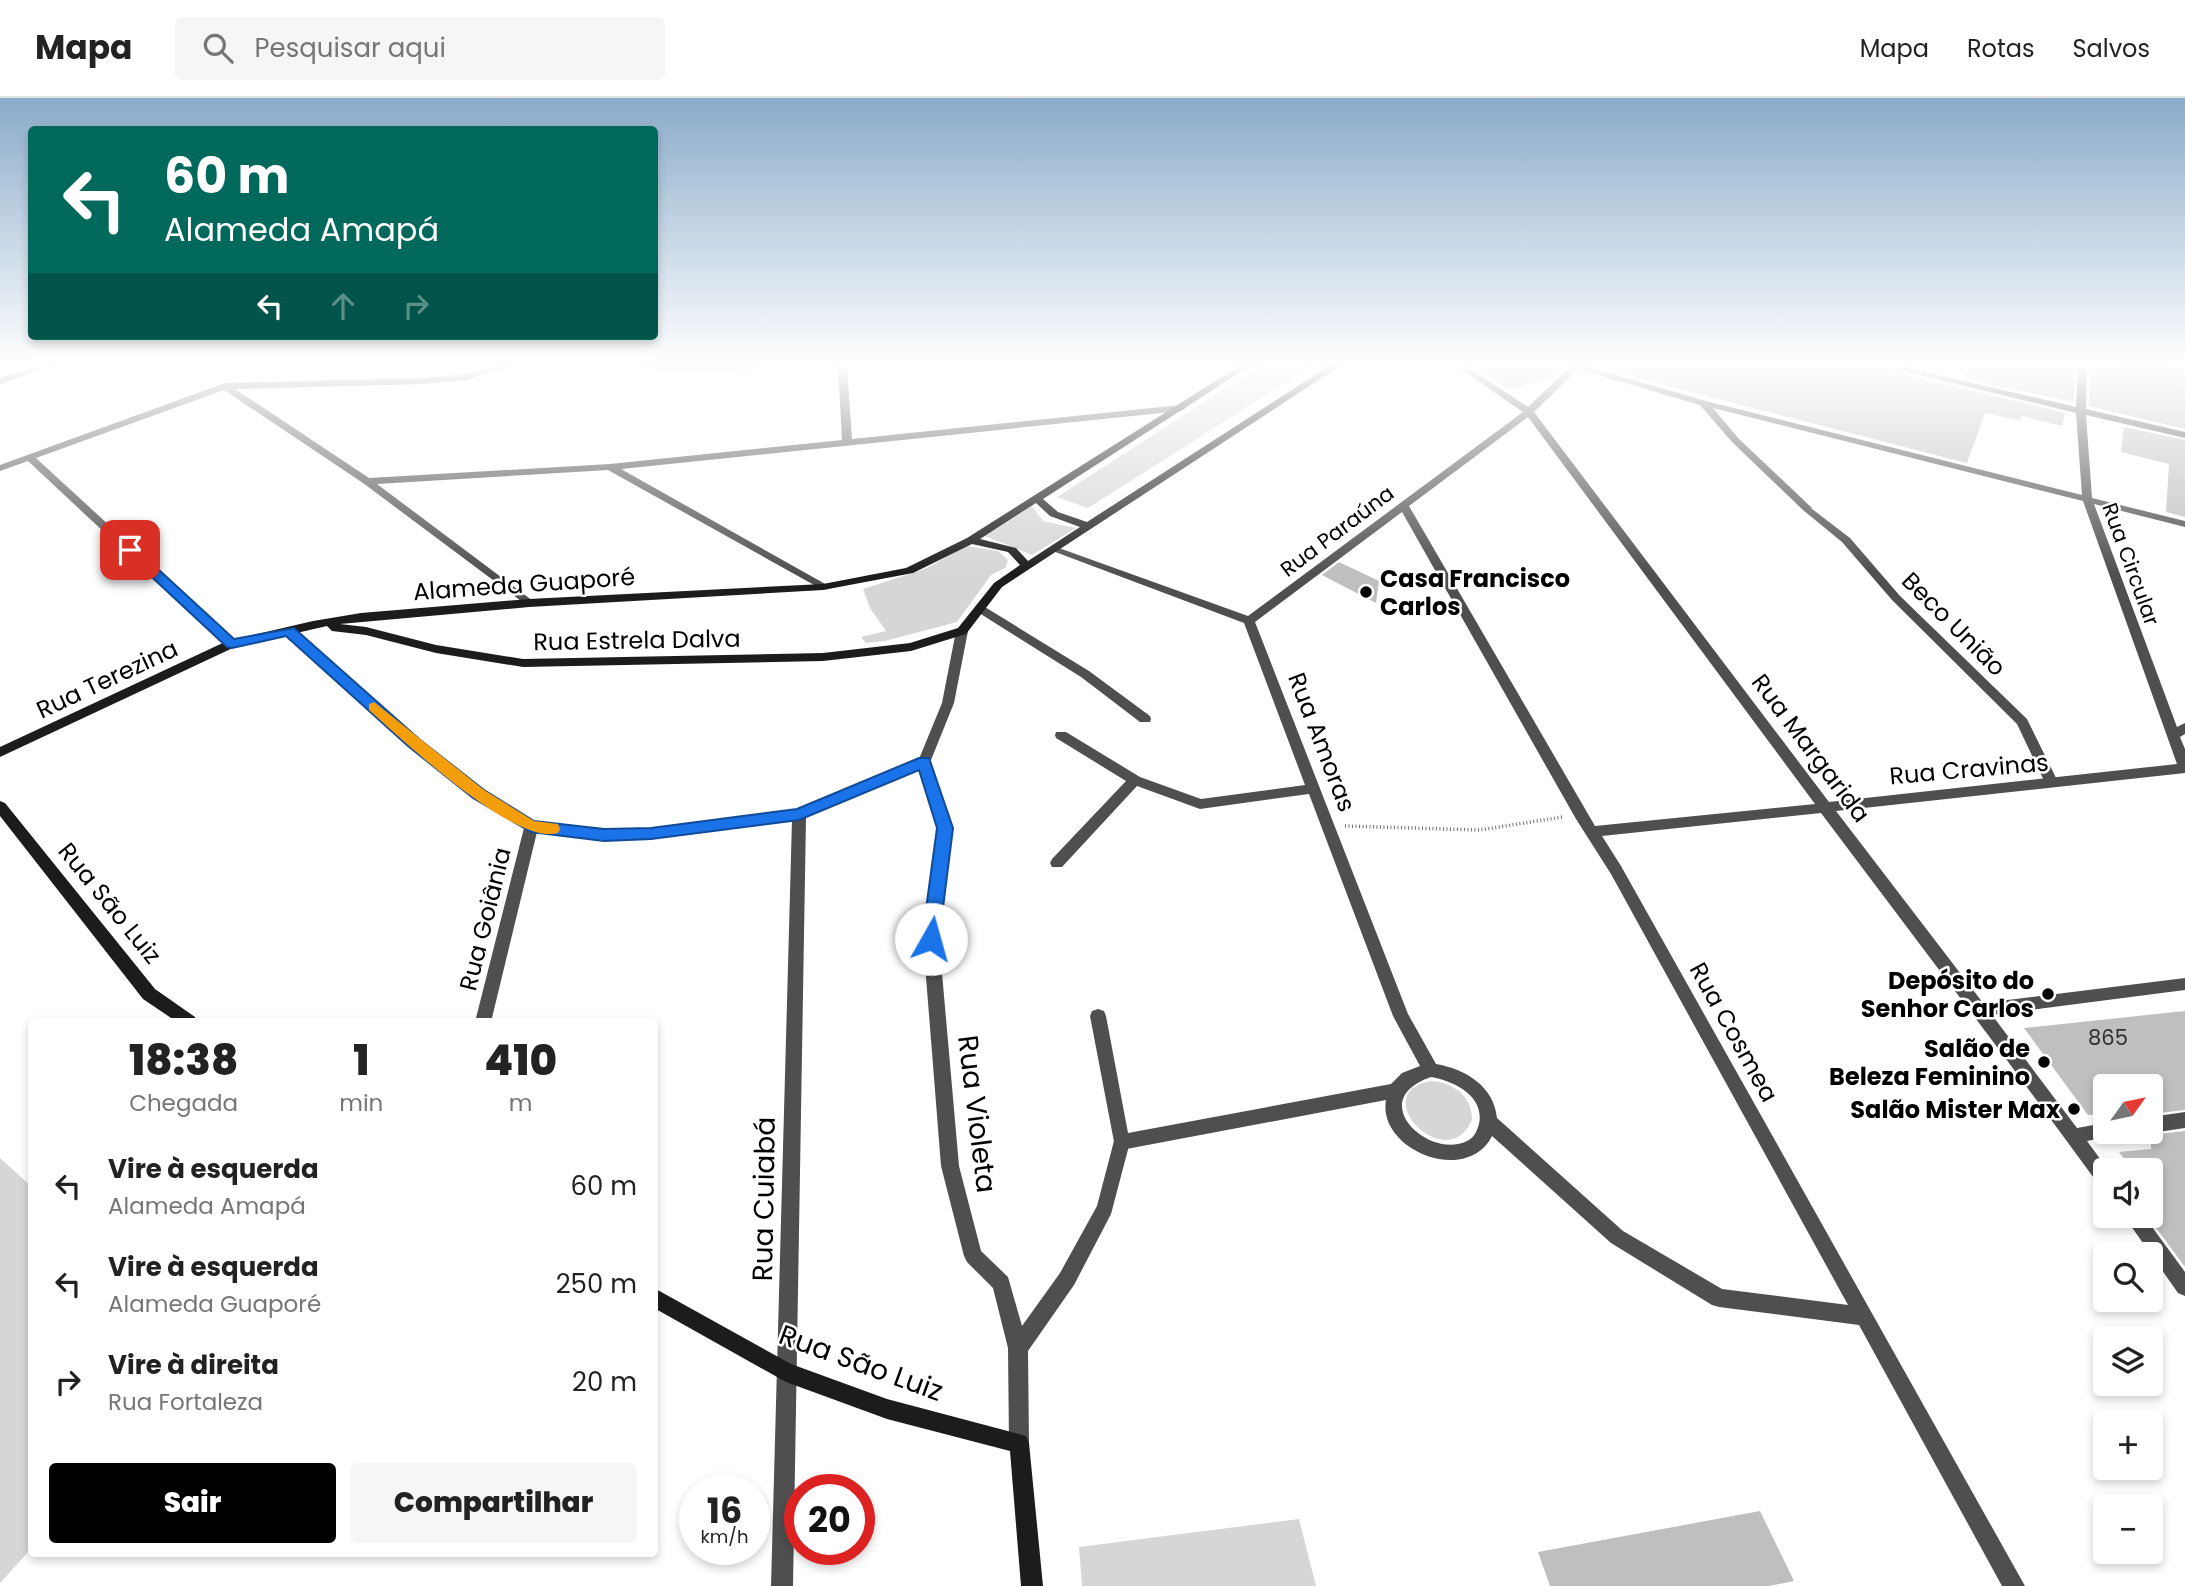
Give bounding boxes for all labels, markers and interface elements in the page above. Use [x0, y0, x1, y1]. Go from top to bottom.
search box [175, 17, 665, 80]
text: Mapa [35, 24, 133, 71]
icon: search [199, 29, 237, 67]
text: Pesquisar aqui [255, 30, 446, 66]
text: Mapa [1860, 32, 1929, 65]
text: Rotas [1967, 32, 2034, 65]
text: Salvos [2072, 32, 2150, 65]
text: 60 m [164, 142, 289, 210]
icon: left [49, 154, 140, 245]
text: Alameda Amapá [164, 207, 439, 252]
icon: left [251, 287, 289, 325]
icon: ahead [324, 287, 362, 325]
icon: right [397, 287, 435, 325]
street label: Rua Paraúna [1274, 479, 1400, 583]
street label: Rua Circular [2095, 499, 2167, 630]
pin [100, 520, 160, 580]
icon: arrive [111, 531, 149, 569]
street label: Alameda Guaporé [412, 560, 636, 608]
place label: Casa Francisco Carlos [1380, 562, 1570, 623]
street label: Beco União [1895, 565, 2013, 683]
marker: Casa Francisco Carlos [1358, 584, 1374, 600]
street label: Rua Estrela Dalva [533, 622, 741, 658]
street label: Rua Terezina [31, 632, 183, 726]
street label: Rua Margarida [1744, 667, 1878, 829]
street label: Rua Amoras [1280, 668, 1364, 816]
street label: Rua Cravinas [1888, 746, 2050, 792]
street label: Rua São Luiz [51, 835, 169, 971]
street label: Rua Goiânia [451, 844, 519, 994]
position arrow [894, 902, 968, 976]
street label: Rua Cosmea [1682, 956, 1786, 1108]
place label: Depósito do Senhor Carlos [1861, 964, 2034, 1025]
marker: Depósito do Senhor Carlos [2040, 986, 2056, 1002]
house number: 865 [2088, 1023, 2128, 1052]
text: 18:38 [129, 1031, 238, 1090]
text: 1 [353, 1031, 369, 1090]
text: 410 [484, 1031, 557, 1090]
place label: Salão de Beleza Feminino [1829, 1032, 2030, 1093]
street label: Rua Violeta [948, 1033, 1006, 1195]
marker: Salão de Beleza Feminino [2036, 1054, 2052, 1070]
north arrow [2093, 1074, 2163, 1144]
map controls [2093, 1074, 2163, 1564]
text: Chegada [129, 1087, 238, 1119]
text: min [339, 1087, 383, 1119]
text: m [509, 1087, 533, 1119]
place label: Salão Mister Max [1850, 1093, 2061, 1126]
marker: Salão Mister Max [2066, 1101, 2082, 1117]
street label: Rua Cuiabá [743, 1116, 785, 1282]
text: Vire à esquerda [108, 1151, 319, 1187]
button: sound [2093, 1158, 2163, 1228]
icon: left [49, 1167, 87, 1205]
text: 60 m [570, 1168, 637, 1204]
text: Alameda Amapá [108, 1190, 306, 1222]
button: search [2093, 1242, 2163, 1312]
text: Vire à esquerda [108, 1249, 319, 1285]
icon: left [49, 1265, 87, 1303]
text: 250 m [556, 1266, 637, 1302]
text: Alameda Guaporé [108, 1288, 321, 1320]
street label: Rua São Luiz [774, 1315, 948, 1411]
button: layers [2093, 1326, 2163, 1396]
text: Vire à direita [108, 1347, 279, 1383]
icon: right [49, 1363, 87, 1401]
text: 20 m [572, 1364, 637, 1400]
text: Rua Fortaleza [108, 1386, 263, 1418]
button: + [2093, 1410, 2163, 1480]
button: Sair [49, 1463, 336, 1543]
button: Compartilhar [350, 1463, 637, 1543]
speed limit sign: 20 [784, 1474, 875, 1565]
text: 16 [707, 1486, 742, 1535]
button: − [2093, 1494, 2163, 1564]
text: km/h [701, 1524, 748, 1549]

